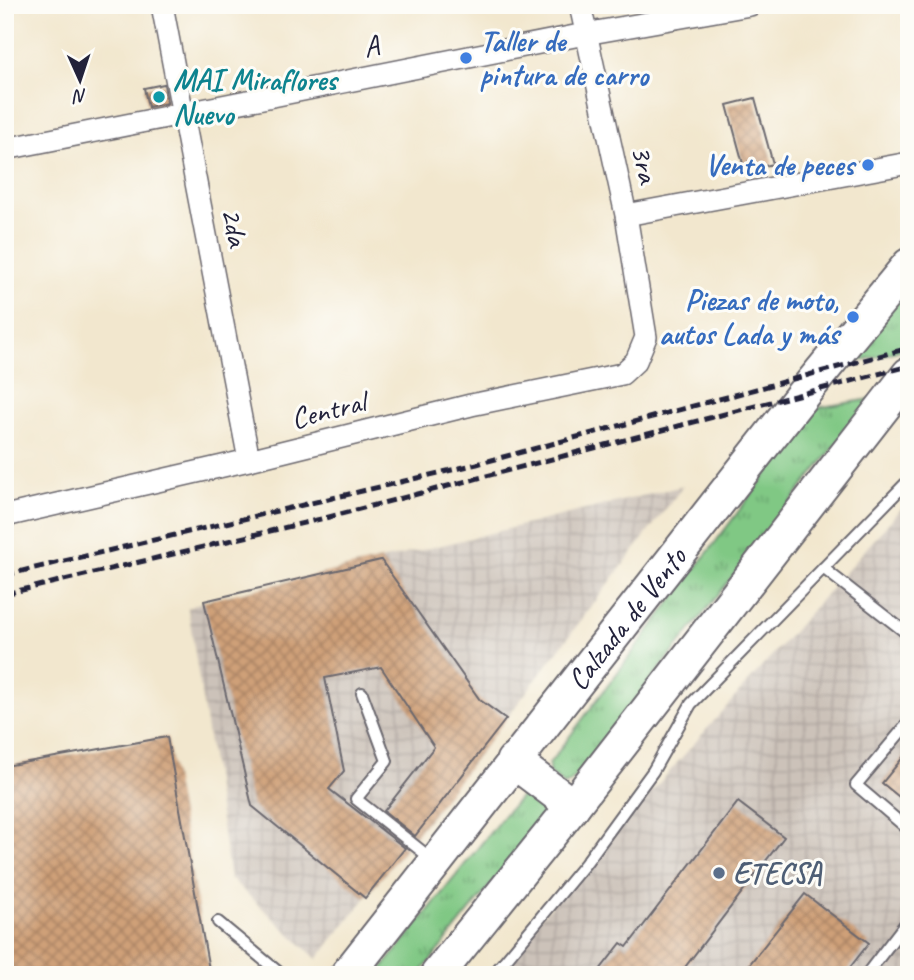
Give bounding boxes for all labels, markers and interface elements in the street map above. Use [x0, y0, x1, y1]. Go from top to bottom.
place label: Taller de pintura de carro [480, 22, 650, 94]
street label: A [360, 26, 384, 66]
north arrow [46, 46, 116, 116]
marker: Taller de pintura de carro [458, 50, 474, 66]
place label: MAI Miraflores Nuevo [173, 61, 340, 133]
text: N [71, 84, 87, 108]
marker: MAI Miraflores Nuevo [151, 89, 167, 105]
street label: 3ra [622, 142, 668, 188]
place label: Venta de peces [705, 146, 857, 184]
marker: Venta de peces [860, 157, 876, 173]
street label: 2da [213, 205, 258, 251]
place label: Piezas de moto, autos Lada y más [659, 281, 842, 353]
marker: Piezas de moto, autos Lada y más [845, 309, 861, 325]
street label: Central [287, 381, 374, 438]
street label: Calzada de Vento [559, 538, 695, 698]
place label: ETECSA [733, 854, 823, 892]
marker: ETECSA [711, 865, 727, 881]

